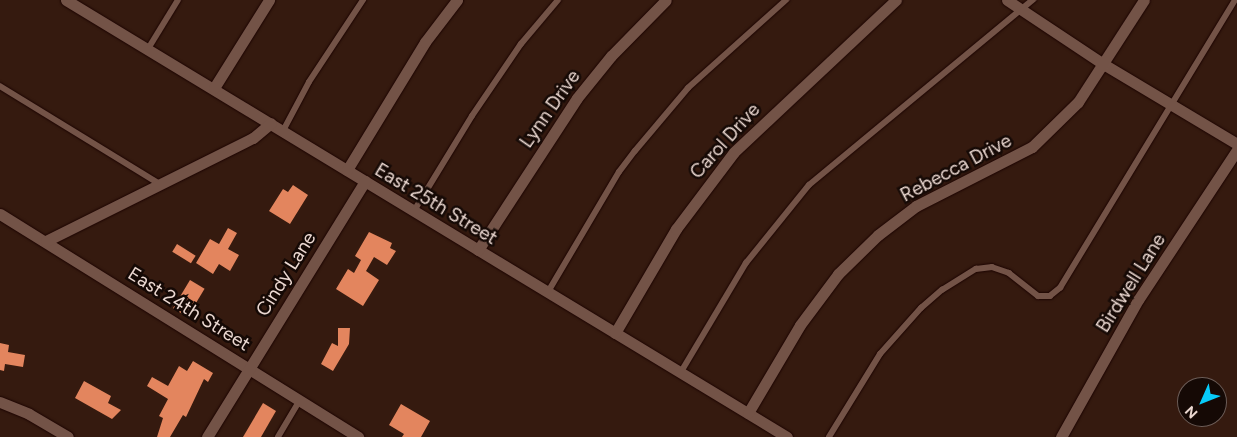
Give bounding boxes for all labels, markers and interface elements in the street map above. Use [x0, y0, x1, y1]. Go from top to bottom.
street label: Lynn Drive [515, 66, 585, 152]
street label: Carol Drive [685, 99, 765, 183]
street label: Rebecca Drive [897, 129, 1015, 207]
street label: East 25th Street [371, 158, 501, 250]
street label: Cindy Lane [251, 228, 321, 320]
street label: Birdwell Lane [1092, 229, 1170, 337]
street label: East 24th Street [124, 262, 254, 356]
north arrow [1177, 377, 1227, 427]
text: N [1182, 402, 1201, 422]

